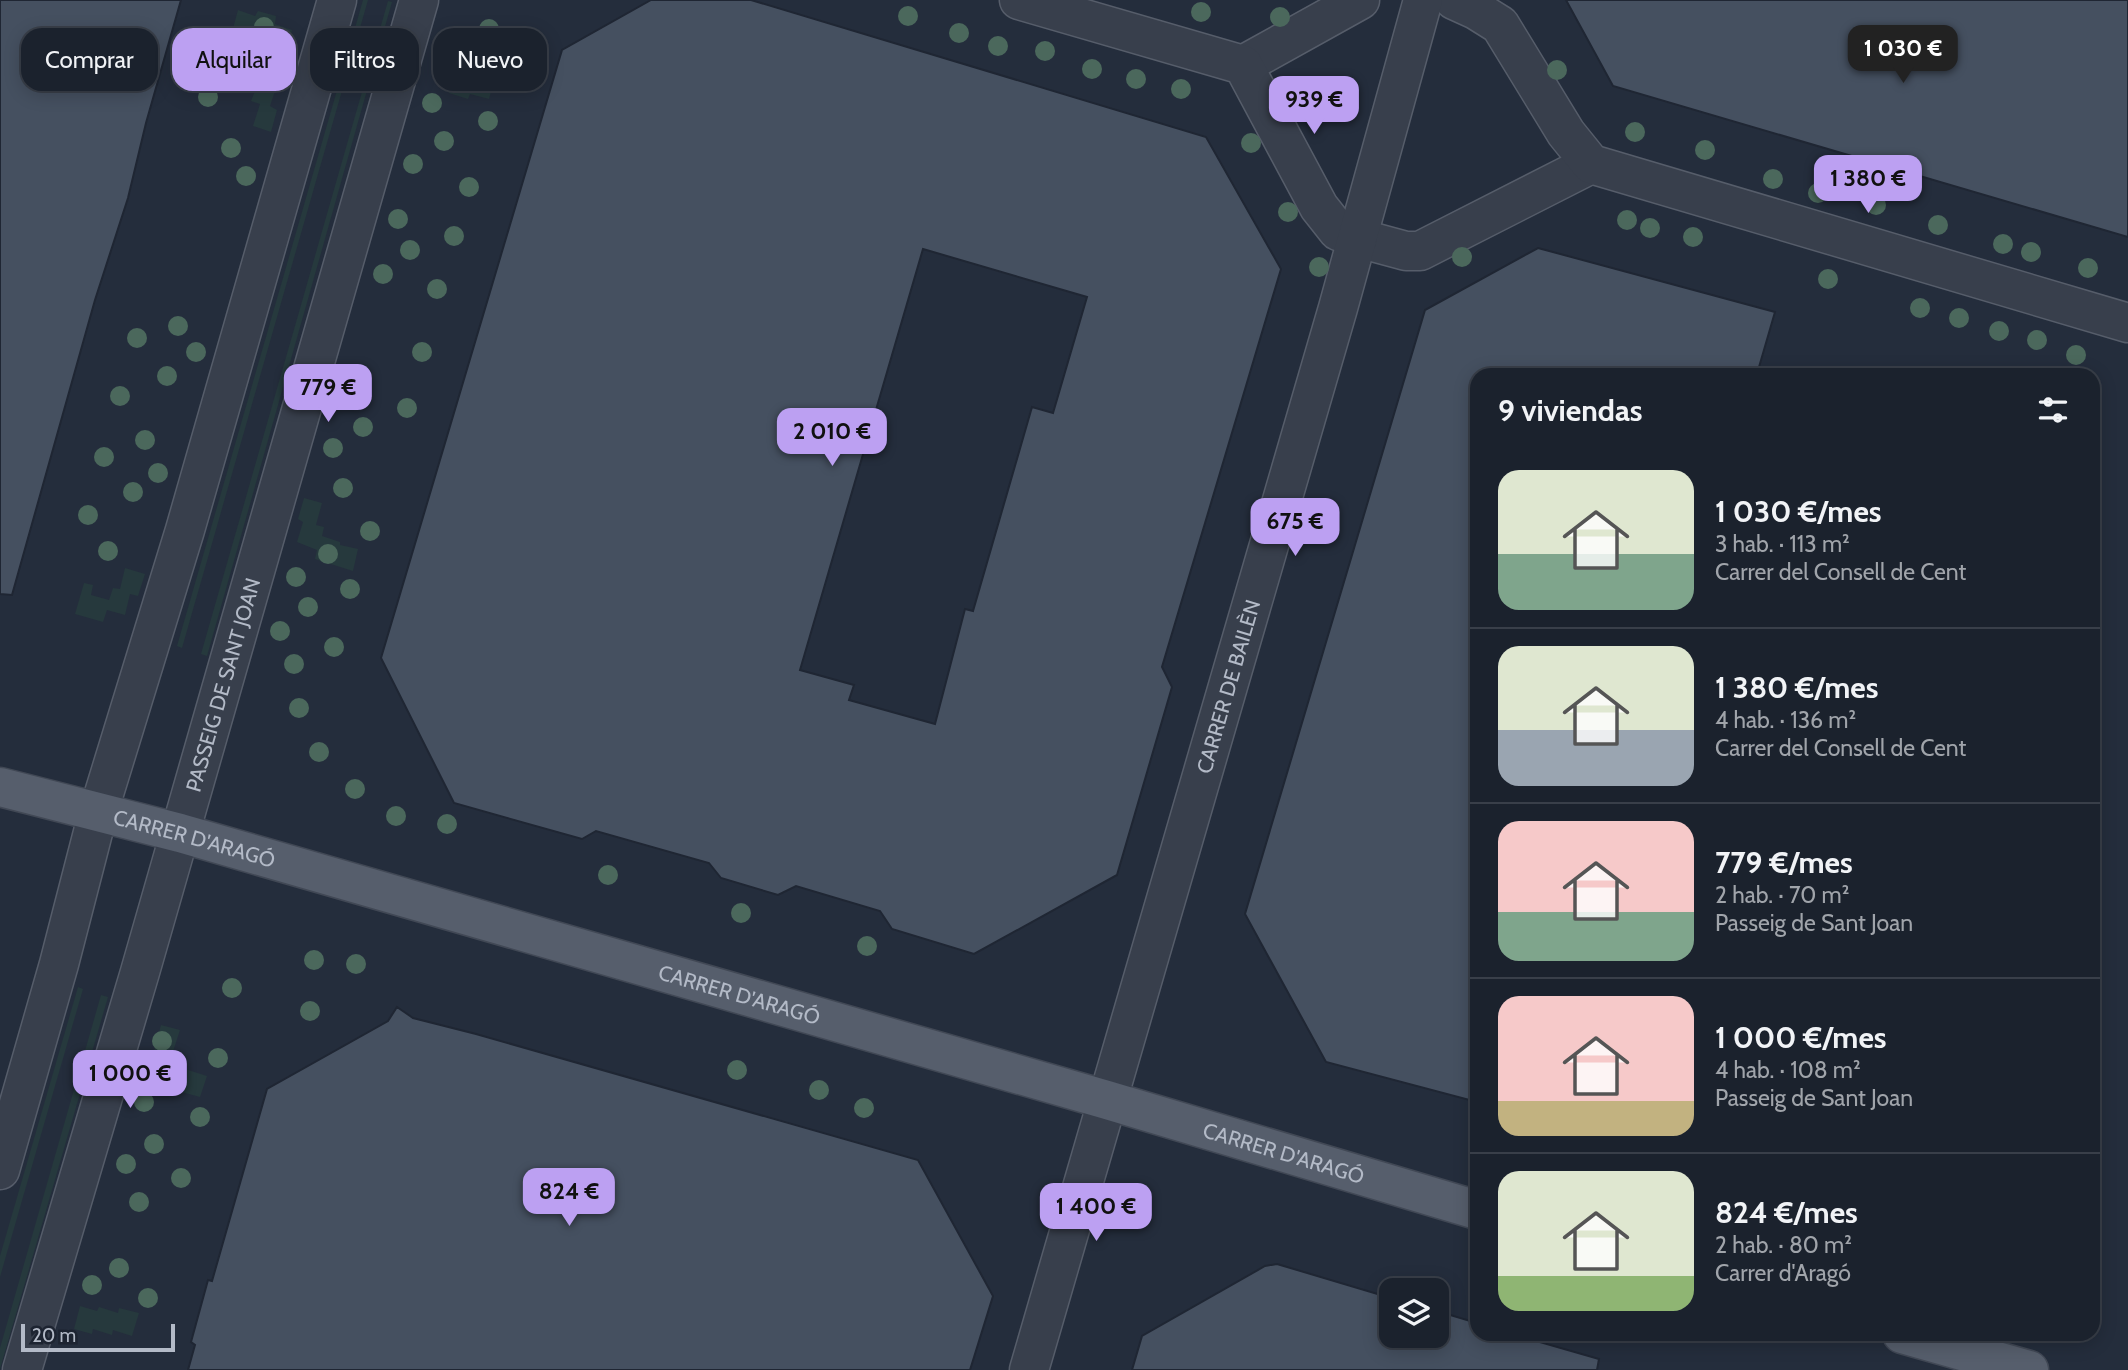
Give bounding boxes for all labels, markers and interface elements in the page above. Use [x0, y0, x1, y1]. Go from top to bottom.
pin: 1 030 € [1838, 25, 1968, 85]
chip: Comprar [21, 28, 158, 91]
chip: Alquilar [172, 28, 296, 91]
chip: Filtros [310, 28, 419, 91]
chip: Nuevo [433, 28, 547, 91]
text: 1 030 € [1864, 34, 1942, 62]
pin: 939 € [1265, 76, 1363, 136]
text: 939 € [1285, 85, 1343, 113]
pin: 1 380 € [1803, 156, 1933, 215]
text: 1 380 € [1830, 164, 1906, 192]
pin: 779 € [279, 364, 377, 424]
text: 779 € [300, 373, 356, 401]
icon: filters [2034, 391, 2072, 429]
text: 9 viviendas [1498, 392, 1643, 429]
pin: 2 010 € [767, 408, 897, 468]
text: 2 010 € [793, 417, 871, 445]
text: 1 030 €/mes [1715, 493, 1882, 530]
pin: 675 € [1246, 498, 1344, 558]
icon: home [1554, 498, 1638, 582]
text: 675 € [1267, 507, 1323, 535]
text: 3 hab. · 113 m² [1715, 530, 1850, 558]
text: Carrer del Consell de Cent [1715, 558, 1966, 586]
street label: PASSEIG DE SANT JOAN [180, 575, 265, 794]
street label: CARRER DE BAILÈN [1191, 597, 1265, 776]
text: 1 380 €/mes [1715, 669, 1878, 706]
icon: home [1554, 674, 1638, 758]
text: 4 hab. · 136 m² [1715, 706, 1856, 734]
text: Carrer del Consell de Cent [1715, 734, 1966, 762]
street label: CARRER D'ARAGÓ [111, 804, 278, 872]
text: 779 €/mes [1715, 844, 1853, 881]
icon: home [1554, 849, 1638, 933]
text: 2 hab. · 70 m² [1715, 881, 1849, 909]
text: Passeig de Sant Joan [1715, 909, 1913, 937]
street label: CARRER D'ARAGÓ [656, 959, 823, 1029]
text: 1 000 €/mes [1715, 1019, 1887, 1056]
icon: home [1554, 1024, 1638, 1108]
pin: 1 000 € [65, 1050, 195, 1110]
text: 4 hab. · 108 m² [1715, 1056, 1861, 1084]
text: 1 000 € [89, 1059, 171, 1087]
text: Passeig de Sant Joan [1715, 1084, 1913, 1112]
street label: CARRER D'ARAGÓ [1200, 1117, 1367, 1188]
pin: 824 € [520, 1168, 618, 1228]
text: 824 € [539, 1177, 599, 1205]
pin: 1 400 € [1031, 1184, 1161, 1243]
text: 1 400 € [1056, 1192, 1136, 1220]
text: 824 €/mes [1715, 1194, 1858, 1231]
icon: home [1554, 1199, 1638, 1283]
text: 2 hab. · 80 m² [1715, 1231, 1852, 1259]
text: Carrer d'Aragó [1715, 1259, 1851, 1287]
map controls [1379, 1278, 1449, 1348]
button: layers [1379, 1278, 1449, 1348]
scale bar [21, 1321, 175, 1353]
text: 20 m [32, 1324, 76, 1347]

